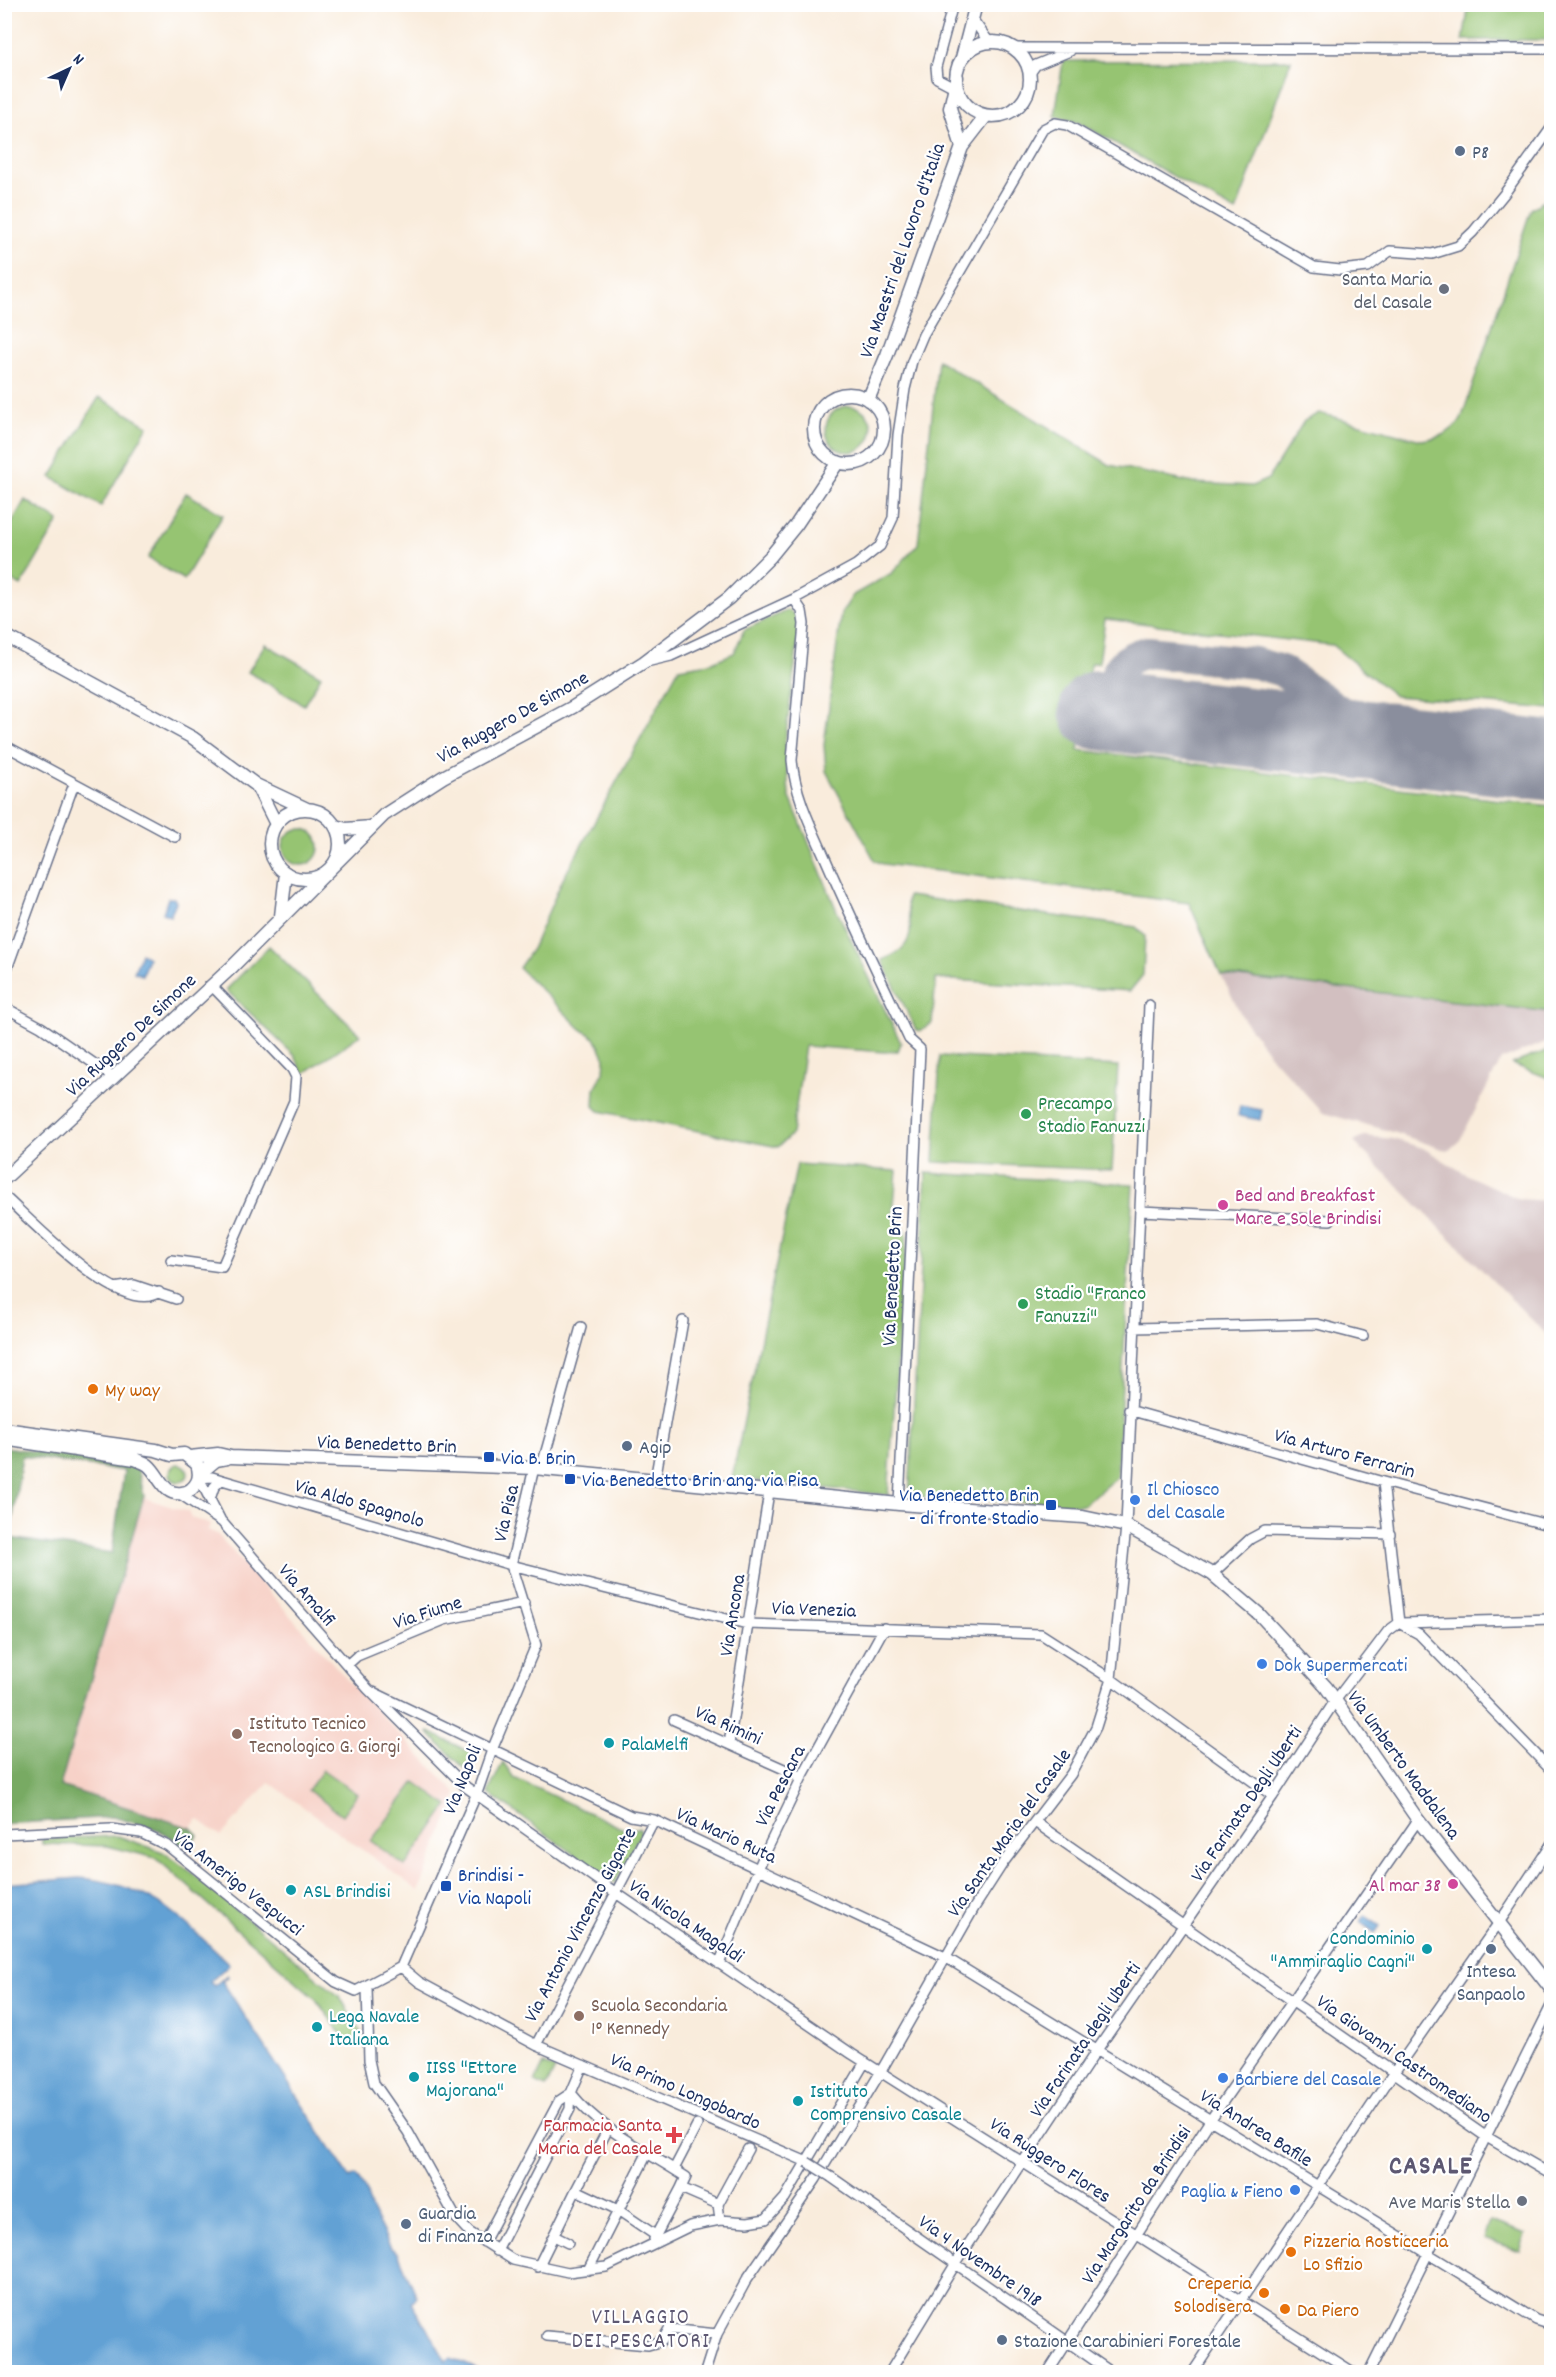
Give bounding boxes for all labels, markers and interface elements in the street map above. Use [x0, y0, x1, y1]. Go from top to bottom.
north arrow [39, 39, 99, 99]
text: N [67, 49, 89, 71]
street label: Via Maestri del Lavoro d'Italia [854, 139, 954, 362]
place label: P8 [1472, 140, 1489, 168]
marker: P8 [1453, 144, 1467, 158]
place label: Santa Maria del Casale [1342, 267, 1433, 318]
marker: Santa Maria del Casale [1437, 282, 1451, 296]
street label: Via Ruggero De Simone [432, 665, 595, 772]
street label: Via Ruggero De Simone [60, 968, 204, 1104]
place label: Precampo Stadio Fanuzzi [1038, 1091, 1145, 1142]
marker: Precampo Stadio Fanuzzi [1019, 1107, 1033, 1121]
place label: Bed and Breakfast Mare e Sole Brindisi [1235, 1183, 1381, 1234]
marker: Bed and Breakfast Mare e Sole Brindisi [1216, 1198, 1230, 1212]
street label: Via Benedetto Brin [876, 1206, 912, 1347]
place label: Stadio "Franco Fanuzzi" [1035, 1281, 1146, 1332]
marker: Stadio "Franco Fanuzzi" [1016, 1297, 1030, 1311]
place label: My way [105, 1378, 161, 1406]
marker: My way [86, 1382, 100, 1396]
street label: Via Arturo Ferrarin [1271, 1423, 1418, 1487]
street label: Via Benedetto Brin [317, 1430, 457, 1462]
place label: Agip [639, 1435, 672, 1463]
marker: Agip [620, 1439, 634, 1453]
place label: Via B. Brin [501, 1446, 575, 1474]
marker: Via B. Brin [482, 1450, 496, 1464]
place label: Via Benedetto Brin ang. via Pisa [582, 1468, 819, 1496]
marker: Via Benedetto Brin ang. via Pisa [563, 1472, 577, 1486]
street label: Via Aldo Spagnolo [291, 1473, 427, 1537]
place label: Il Chiosco del Casale [1147, 1477, 1225, 1528]
street label: Via Pisa [488, 1482, 528, 1545]
place label: Via Benedetto Brin - di fronte Stadio [899, 1483, 1039, 1534]
marker: Il Chiosco del Casale [1128, 1493, 1142, 1507]
marker: Via Benedetto Brin - di fronte Stadio [1044, 1498, 1058, 1512]
street label: Via Amalfi [270, 1558, 341, 1634]
street label: Via Ancona [714, 1572, 754, 1659]
street label: Via Fiume [390, 1590, 466, 1638]
street label: Via Venezia [771, 1596, 857, 1626]
place label: Dok Supermercati [1274, 1653, 1408, 1681]
marker: Dok Supermercati [1255, 1657, 1269, 1671]
street label: Via Umberto Maddalena [1339, 1686, 1467, 1846]
street label: Via Rimini [690, 1700, 766, 1754]
place label: Istituto Tecnico Tecnologico G. Giorgi [249, 1711, 400, 1762]
street label: Via Farinata Degli Uberti [1185, 1721, 1310, 1888]
marker: Istituto Tecnico Tecnologico G. Giorgi [230, 1727, 244, 1741]
place label: PalaMelfi [621, 1732, 688, 1760]
marker: PalaMelfi [602, 1736, 616, 1750]
street label: Via Pescara [749, 1740, 814, 1832]
street label: Via Napoli [437, 1741, 491, 1819]
street label: Via Santa Maria del Casale [942, 1743, 1079, 1924]
street label: Via Mario Ruta [671, 1801, 781, 1872]
street label: Via Antonio Vincenzo Gigante [518, 1823, 645, 2028]
street label: Via Amerigo Vespucci [166, 1825, 308, 1944]
place label: Brindisi - Via Napoli [458, 1863, 531, 1914]
place label: Al mar 38 [1369, 1873, 1441, 1901]
street label: Via Nicola Magaldi [622, 1874, 749, 1972]
marker: Al mar 38 [1446, 1877, 1460, 1891]
place label: ASL Brindisi [303, 1879, 391, 1907]
marker: Brindisi - Via Napoli [439, 1879, 453, 1893]
marker: ASL Brindisi [284, 1883, 298, 1897]
place label: Condominio "Ammiraglio Cagni" [1270, 1926, 1415, 1977]
marker: Condominio "Ammiraglio Cagni" [1420, 1942, 1434, 1956]
marker: Intesa Sanpaolo [1484, 1942, 1498, 1956]
street label: Via Farinata degli Uberti [1024, 1957, 1149, 2124]
place label: Intesa Sanpaolo [1457, 1959, 1525, 2010]
street label: Via Giovanni Castromediano [1310, 1989, 1497, 2132]
place label: Scuola Secondaria 1° Kennedy [591, 1993, 728, 2044]
place label: Lega Navale Italiana [329, 2004, 419, 2055]
marker: Scuola Secondaria 1° Kennedy [572, 2009, 586, 2023]
marker: Lega Navale Italiana [310, 2020, 324, 2034]
street label: Via Primo Longobardo [605, 2047, 765, 2139]
place label: IISS "Ettore Majorana" [426, 2055, 517, 2106]
place label: Barbiere del Casale [1235, 2067, 1382, 2095]
marker: IISS "Ettore Majorana" [407, 2070, 421, 2084]
marker: Barbiere del Casale [1216, 2071, 1230, 2085]
place label: Istituto Comprensivo Casale [810, 2079, 962, 2130]
street label: Via Andrea Bafile [1193, 2084, 1318, 2176]
marker: Istituto Comprensivo Casale [791, 2094, 805, 2108]
street label: Via Ruggero Flores [983, 2112, 1116, 2211]
place label: Farmacia Santa Maria del Casale [538, 2113, 663, 2164]
street label: Via Margarito da Brindisi [1076, 2121, 1200, 2290]
marker: Farmacia Santa Maria del Casale [667, 2128, 681, 2142]
district label: CASALE [1389, 2149, 1473, 2186]
place label: Paglia & Fieno [1181, 2179, 1283, 2207]
marker: Paglia & Fieno [1288, 2183, 1302, 2197]
place label: Ave Maris Stella [1388, 2190, 1511, 2218]
marker: Ave Maris Stella [1515, 2194, 1529, 2208]
place label: Guardia di Finanza [418, 2201, 494, 2252]
street label: Via 4 Novembre 1918 [912, 2209, 1047, 2316]
marker: Guardia di Finanza [399, 2217, 413, 2231]
place label: Pizzeria Rosticceria Lo Sfizio [1303, 2229, 1449, 2280]
marker: Pizzeria Rosticceria Lo Sfizio [1284, 2245, 1298, 2259]
place label: Creperia Solodisera [1174, 2271, 1253, 2322]
marker: Creperia Solodisera [1257, 2286, 1271, 2300]
place label: Da Piero [1297, 2298, 1359, 2326]
marker: Da Piero [1278, 2302, 1292, 2316]
district label: VILLAGGIO DEI PESCATORI [572, 2304, 710, 2358]
place label: Stazione Carabinieri Forestale [1014, 2329, 1241, 2357]
marker: Stazione Carabinieri Forestale [995, 2333, 1009, 2347]

